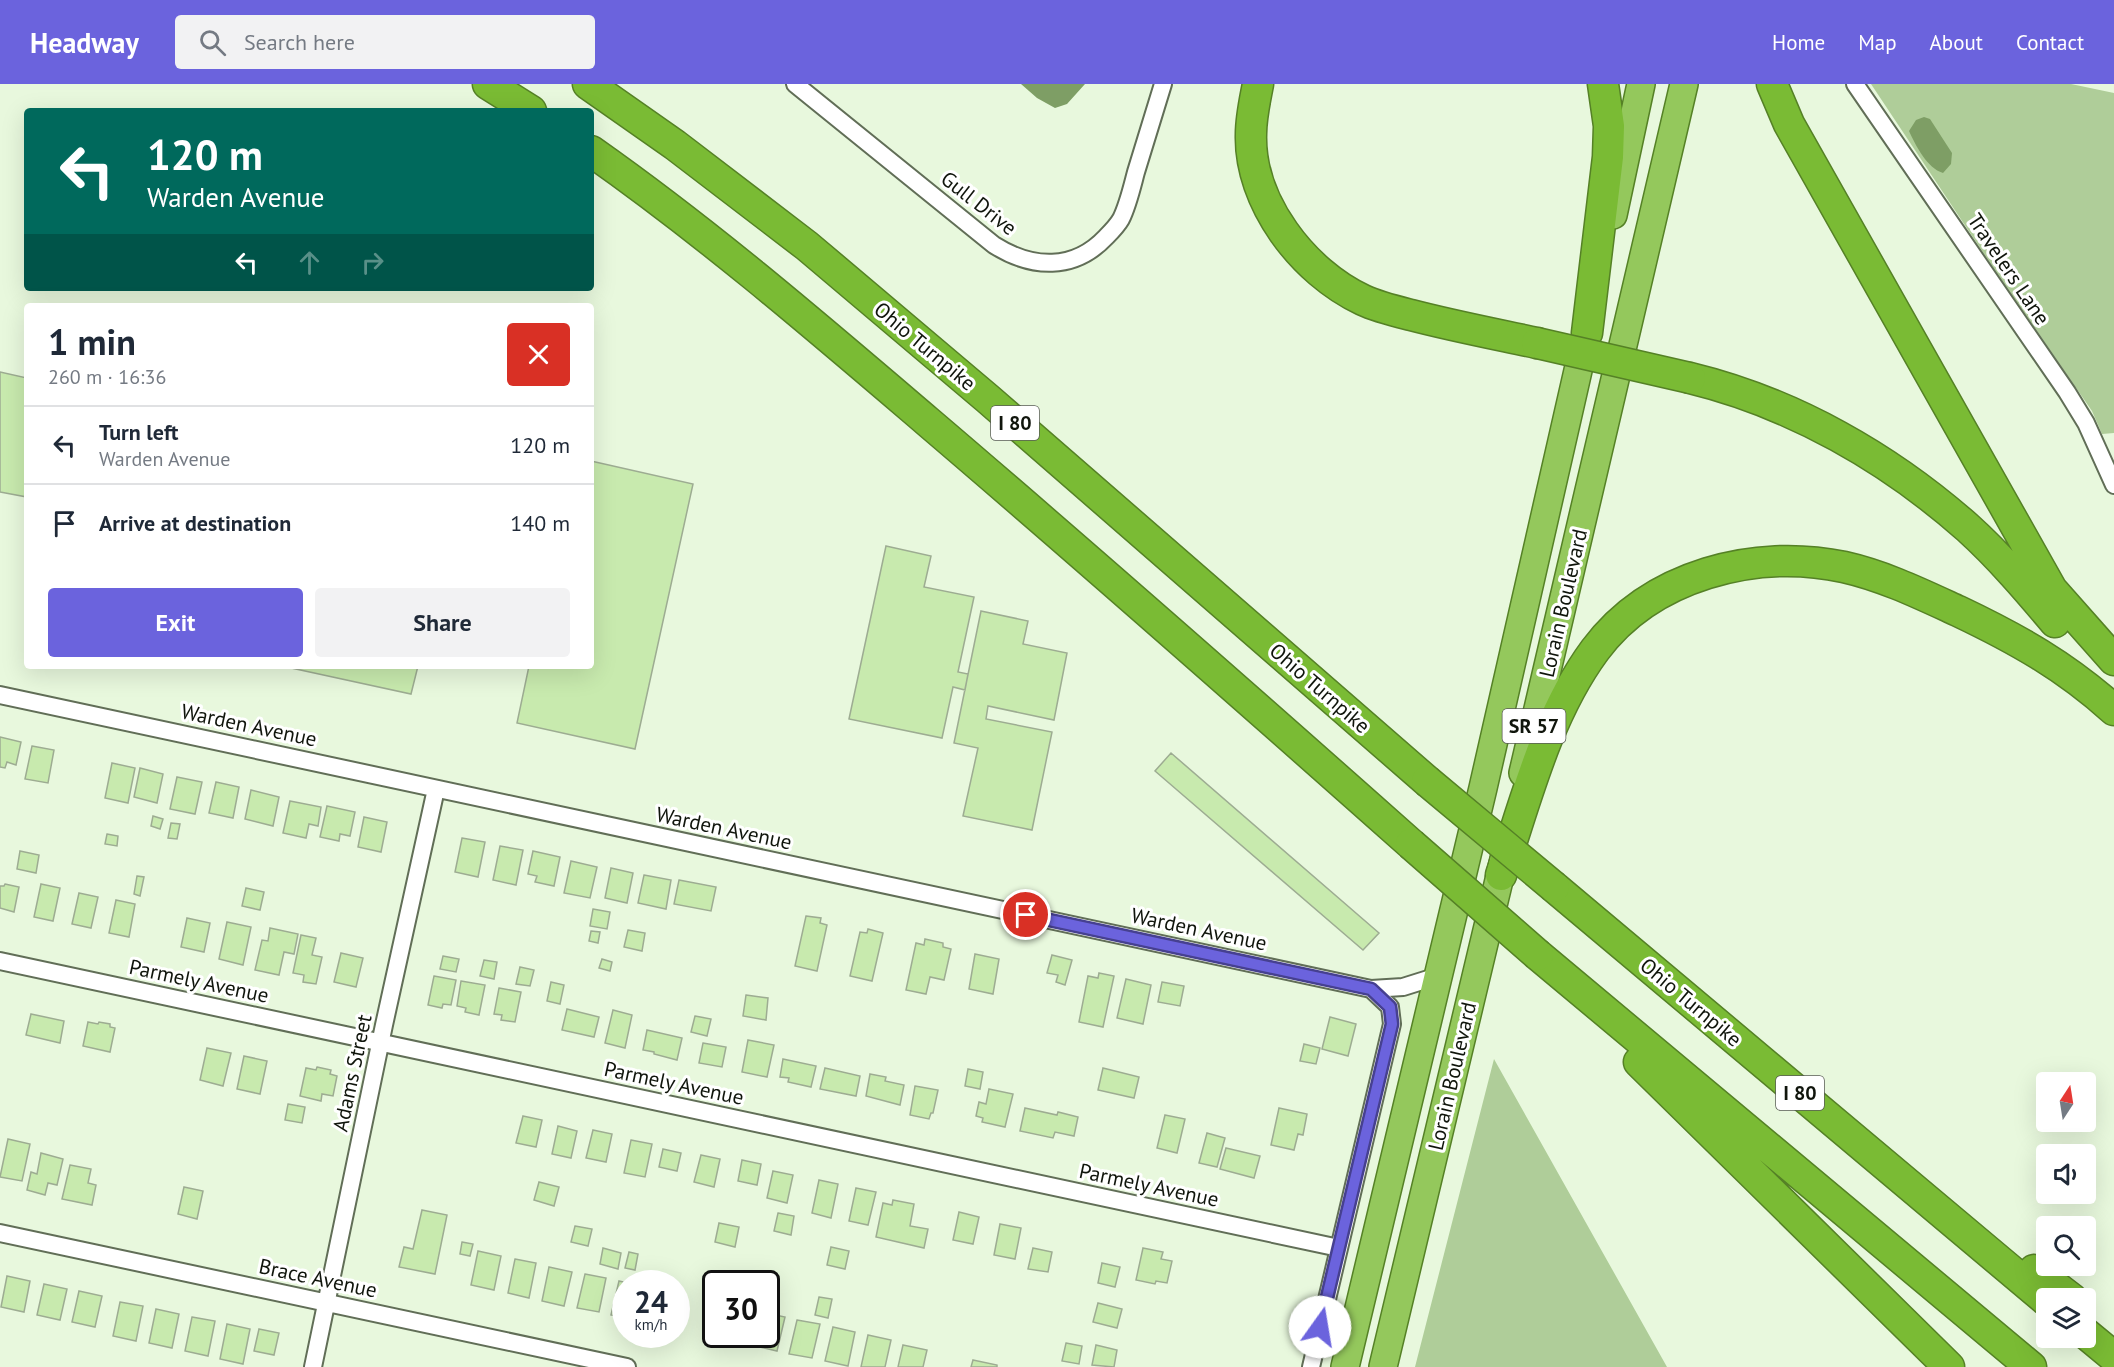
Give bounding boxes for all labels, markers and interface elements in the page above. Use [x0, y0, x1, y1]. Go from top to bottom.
search box [175, 15, 595, 69]
text: Headway [30, 24, 139, 61]
icon: search [196, 26, 229, 59]
text: Search here [244, 28, 355, 56]
text: Home [1772, 29, 1825, 56]
text: Map [1858, 29, 1897, 56]
text: About [1930, 29, 1983, 56]
text: Contact [2016, 29, 2084, 56]
text: 120 m [147, 127, 263, 182]
icon: left [48, 132, 126, 210]
street label: Gull Drive [936, 165, 1022, 241]
text: Warden Avenue [147, 180, 325, 214]
street label: Travelers Lane [1962, 208, 2056, 330]
icon: left [230, 246, 263, 279]
icon: ahead [293, 246, 326, 279]
icon: right [356, 246, 389, 279]
street label: Ohio Turnpike [869, 296, 981, 396]
text: 1 min [48, 318, 136, 365]
button: close [507, 323, 570, 386]
text: 260 m · 16:36 [48, 364, 166, 390]
road number: I 80 [991, 406, 1039, 440]
text: Turn left [99, 418, 179, 446]
icon: left [48, 429, 81, 462]
text: 120 m [510, 431, 570, 459]
text: Warden Avenue [99, 446, 230, 472]
icon: arrive [48, 507, 81, 540]
text: Arrive at destination [99, 509, 291, 537]
text: 140 m [510, 509, 570, 537]
street label: Lorain Boulevard [1533, 526, 1593, 680]
button: Exit [48, 588, 303, 657]
button: Share [315, 588, 570, 657]
street label: Ohio Turnpike [1264, 637, 1376, 739]
street label: Warden Avenue [179, 697, 319, 753]
road number: SR 57 [1502, 709, 1565, 743]
street label: Warden Avenue [654, 800, 794, 856]
pin [1000, 889, 1051, 940]
icon: arrive [1009, 898, 1042, 931]
street label: Warden Avenue [1129, 901, 1269, 957]
street label: Ohio Turnpike [1635, 952, 1747, 1052]
street label: Parmely Avenue [127, 953, 271, 1009]
street label: Lorain Boulevard [1422, 999, 1482, 1153]
street label: Adams Street [326, 1012, 378, 1134]
street label: Parmely Avenue [602, 1055, 746, 1111]
north arrow [2036, 1072, 2096, 1132]
map controls [2036, 1072, 2096, 1348]
road number: I 80 [1776, 1076, 1824, 1110]
button: sound [2036, 1144, 2096, 1204]
street label: Parmely Avenue [1077, 1157, 1221, 1213]
button: search [2036, 1216, 2096, 1276]
street label: Brace Avenue [257, 1252, 379, 1304]
speed limit sign: 30 [702, 1270, 780, 1348]
text: 24 [634, 1282, 668, 1321]
button: layers [2036, 1288, 2096, 1348]
position arrow [1288, 1295, 1352, 1359]
text: km/h [635, 1315, 667, 1334]

